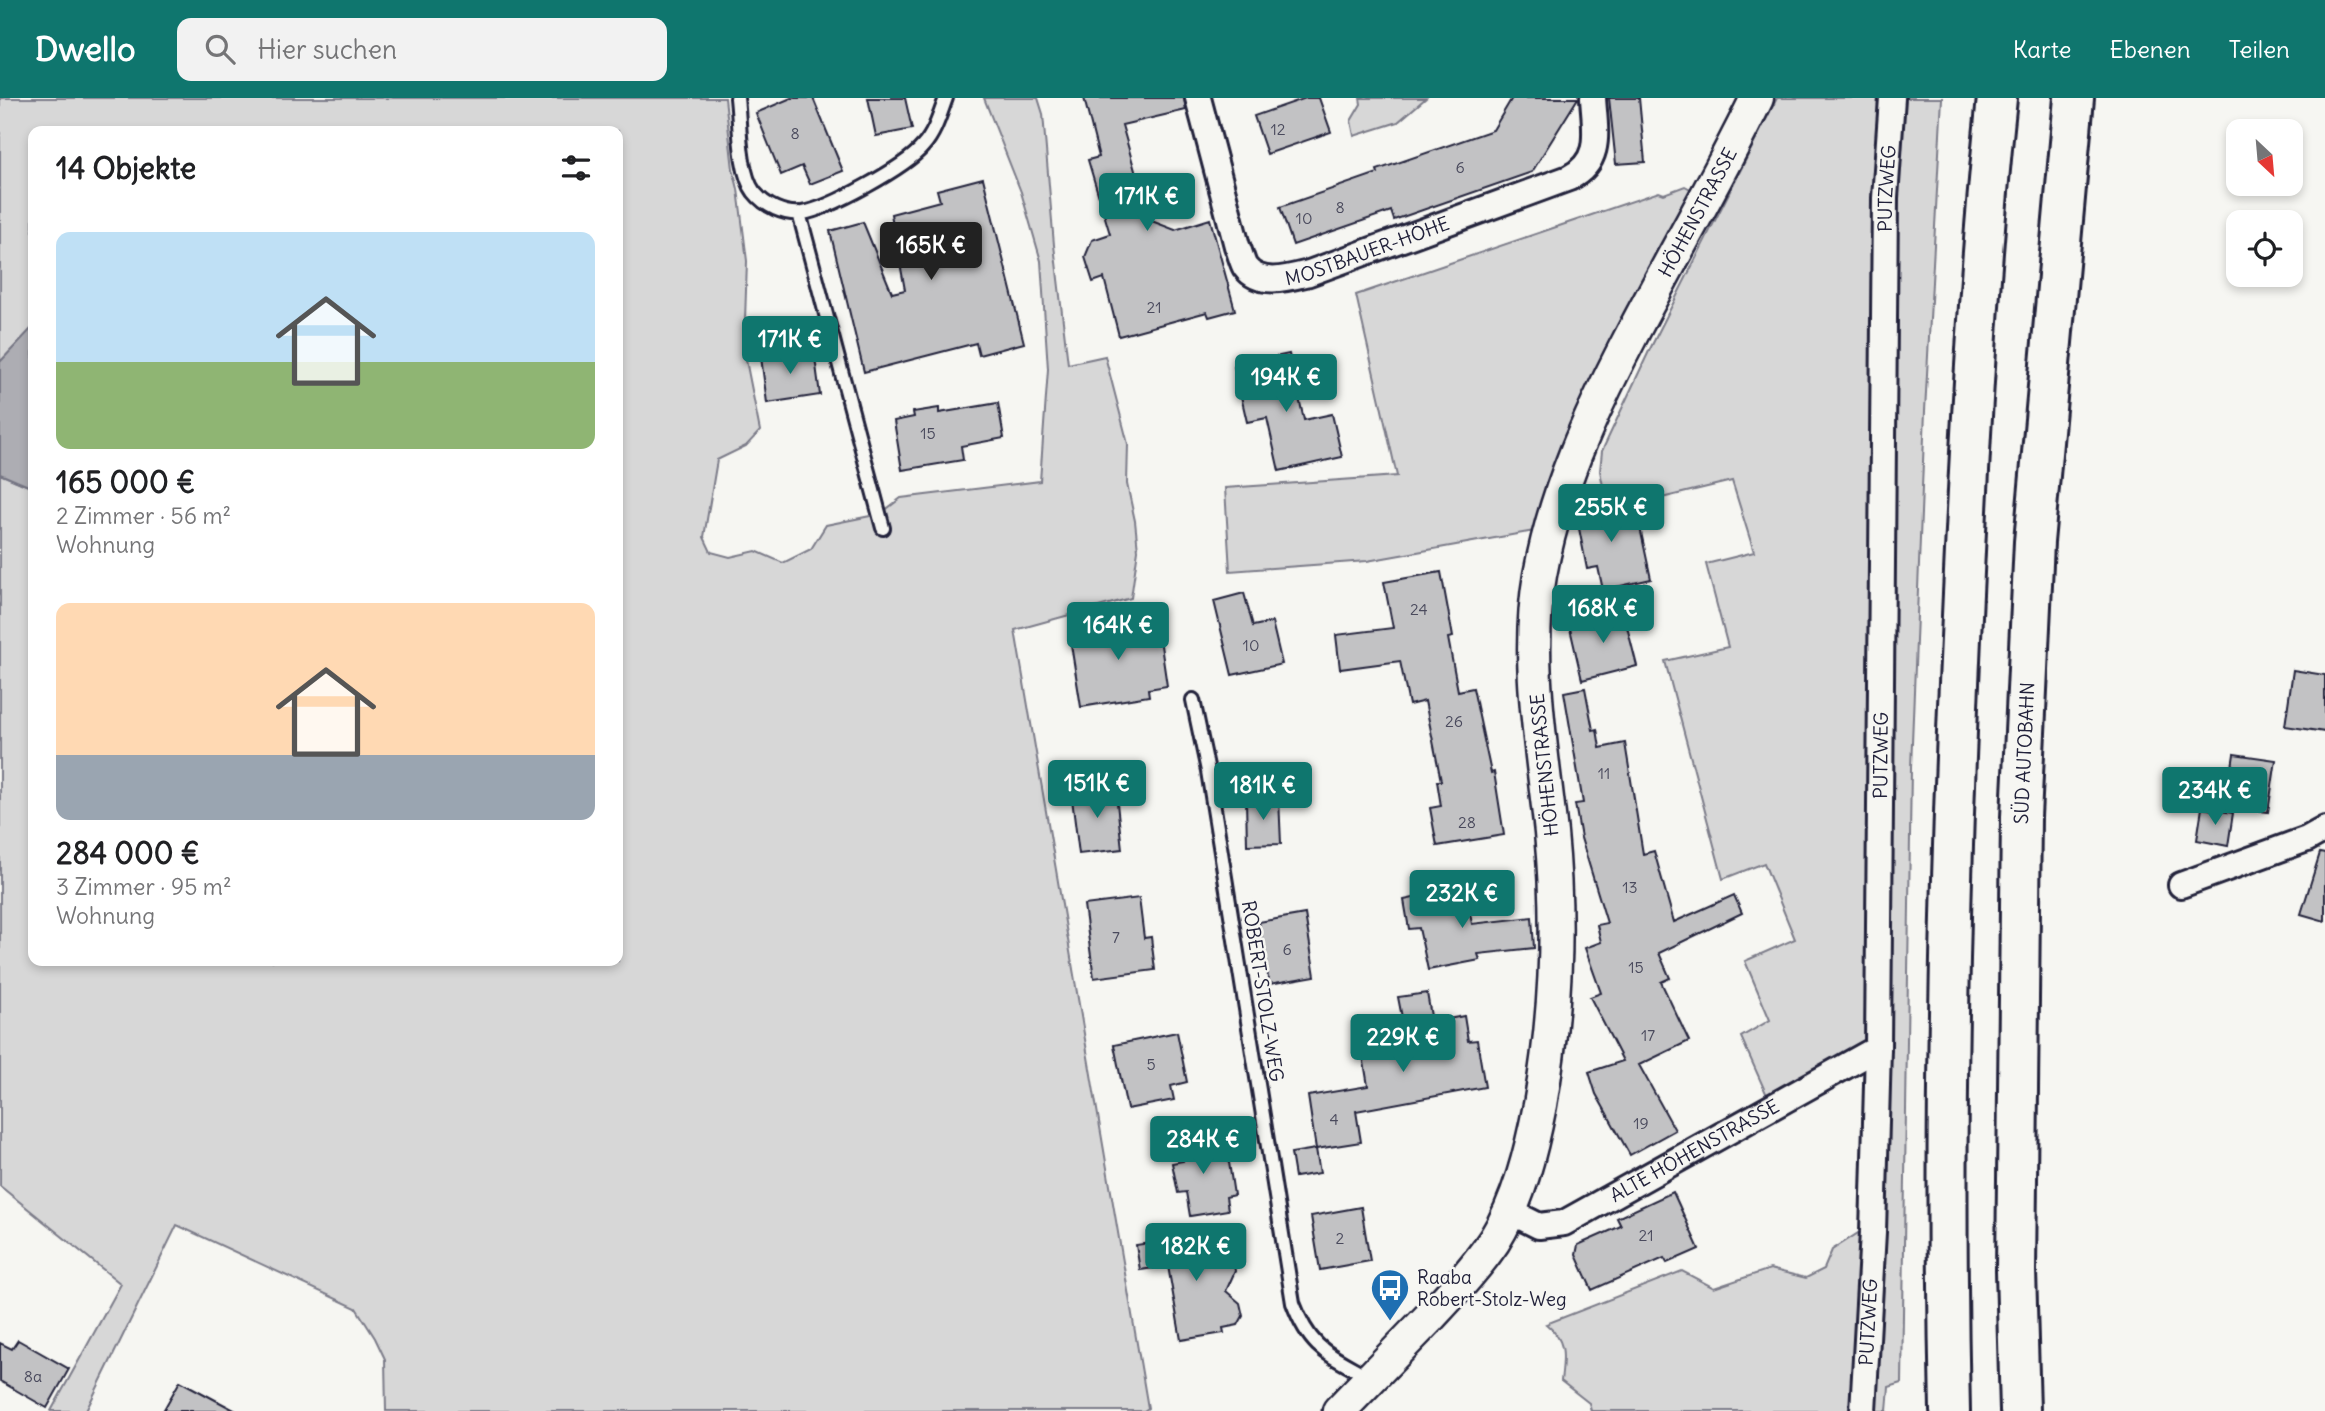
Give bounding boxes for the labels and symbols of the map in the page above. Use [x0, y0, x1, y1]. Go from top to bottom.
house number: 12 [1270, 119, 1286, 139]
north arrow [2226, 119, 2303, 196]
house number: 8 [790, 123, 800, 143]
street label: HÖHENSTRASSE [1653, 144, 1742, 281]
street label: PUTZWEG [1873, 144, 1901, 232]
house number: 6 [1455, 157, 1465, 177]
pin: 171K € [1090, 174, 1204, 233]
house number: 8 [1335, 197, 1345, 217]
house number: 10 [1296, 208, 1312, 228]
street label: MOSTBAUER-HÖHE [1283, 211, 1452, 290]
pin: 165K € [874, 222, 988, 282]
house number: 21 [1146, 297, 1162, 317]
pin: 171K € [733, 316, 847, 376]
pin: 194K € [1229, 354, 1343, 414]
house number: 15 [920, 423, 936, 443]
pin: 255K € [1554, 484, 1668, 544]
pin: 168K € [1546, 586, 1660, 645]
house number: 24 [1410, 599, 1428, 619]
pin: 164K € [1061, 602, 1175, 662]
house number: 10 [1243, 635, 1259, 655]
street label: SÜD AUTOBAHN [2009, 682, 2039, 824]
street label: HÖHENSTRASSE [1525, 692, 1563, 838]
house number: 26 [1445, 711, 1463, 731]
street label: PUTZWEG [1868, 712, 1893, 799]
pin: 151K € [1040, 760, 1154, 820]
pin: 181K € [1206, 762, 1320, 822]
house number: 11 [1598, 763, 1610, 783]
pin: 234K € [2158, 768, 2272, 827]
house number: 28 [1458, 812, 1476, 832]
pin: 232K € [1405, 870, 1519, 930]
house number: 13 [1622, 877, 1638, 897]
street label: ROBERT-STOLZ-WEG [1237, 899, 1289, 1083]
house number: 7 [1112, 927, 1120, 947]
house number: 6 [1282, 939, 1292, 959]
house number: 15 [1628, 957, 1644, 977]
pin: 229K € [1346, 1014, 1460, 1074]
house number: 17 [1641, 1025, 1655, 1045]
house number: 5 [1146, 1054, 1156, 1074]
street label: ALTE HÖHENSTRASSE [1606, 1094, 1783, 1207]
house number: 4 [1329, 1109, 1339, 1129]
house number: 19 [1633, 1113, 1649, 1133]
pin: 284K € [1146, 1116, 1260, 1176]
pin: 182K € [1139, 1224, 1253, 1283]
house number: 21 [1638, 1225, 1654, 1245]
house number: 2 [1336, 1228, 1345, 1248]
place label: Raaba Robert-Stolz-Weg [1417, 1265, 1567, 1311]
bus stop icon: Raaba Robert-Stolz-Weg [1369, 1267, 1411, 1322]
street label: PUTZWEG [1854, 1278, 1882, 1366]
house number: 8a [24, 1366, 42, 1386]

